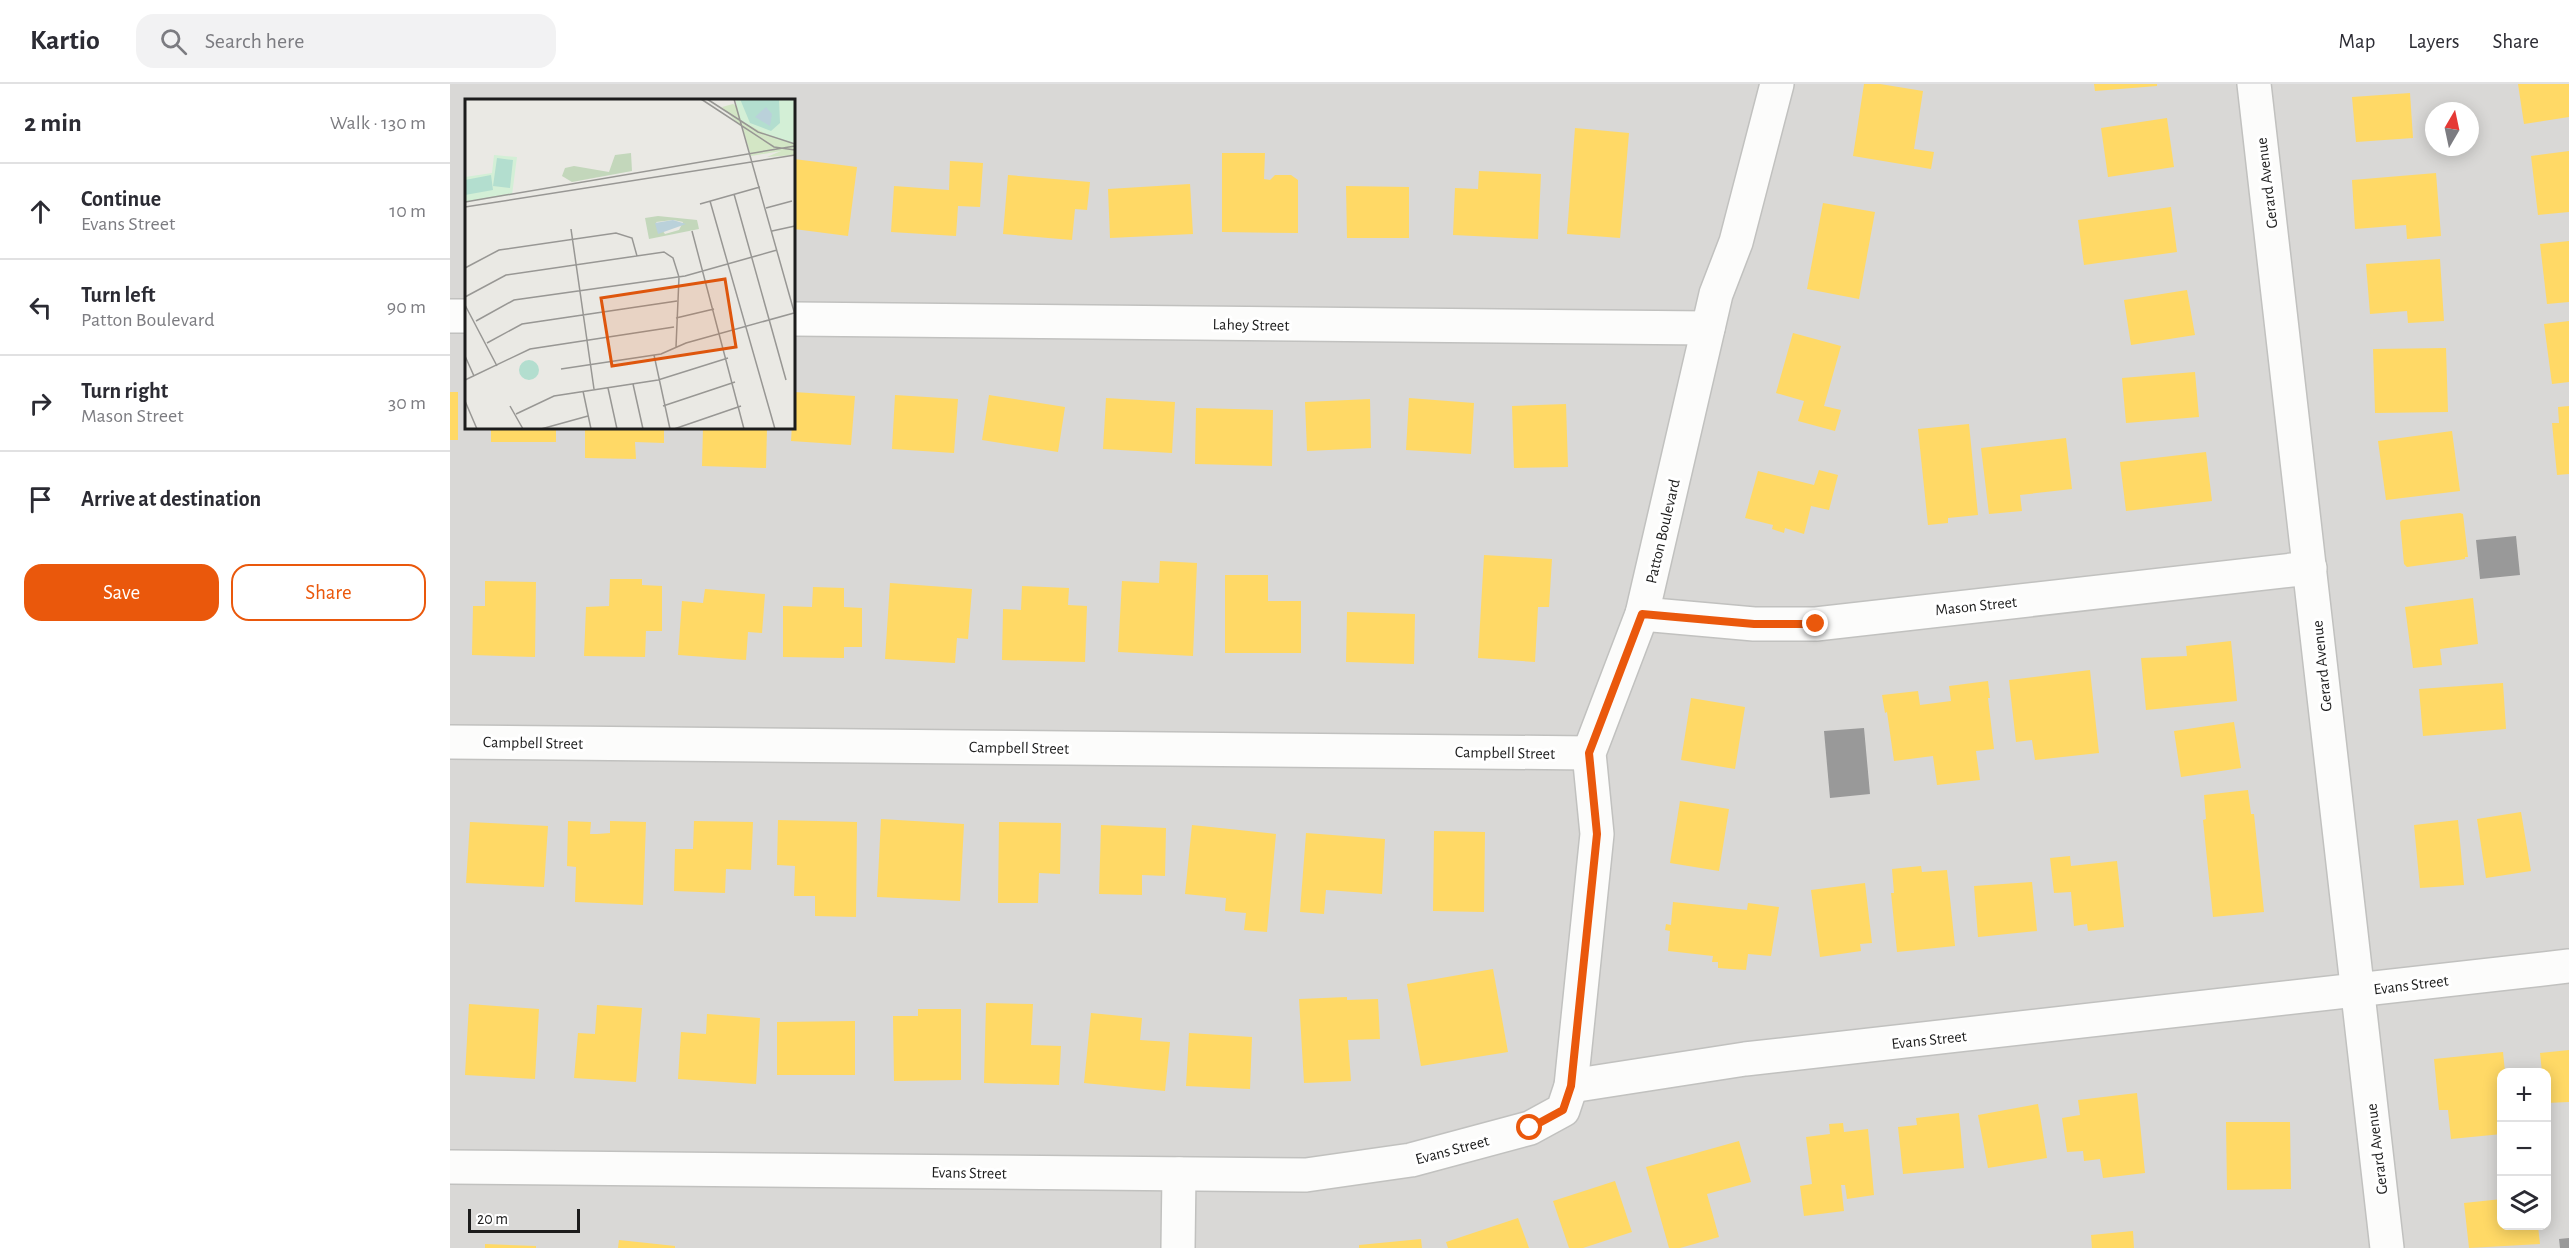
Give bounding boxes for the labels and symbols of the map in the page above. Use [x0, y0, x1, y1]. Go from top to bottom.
inset map [465, 99, 795, 429]
north arrow [2425, 102, 2479, 156]
street label: Gerard Avenue [2253, 136, 2281, 229]
street label: Lahey Street [1212, 316, 1290, 335]
street label: Patton Boulevard [1643, 477, 1683, 585]
street label: Mason Street [1934, 594, 2018, 618]
route end [1802, 610, 1828, 636]
street label: Gerard Avenue [2309, 619, 2335, 712]
street label: Campbell Street [483, 734, 583, 752]
street label: Campbell Street [969, 739, 1069, 757]
street label: Campbell Street [1455, 744, 1555, 762]
street label: Evans Street [2373, 972, 2450, 998]
street label: Evans Street [1891, 1028, 1967, 1052]
street label: Gerard Avenue [2363, 1102, 2391, 1195]
route start [1516, 1114, 1542, 1140]
street label: Evans Street [1414, 1132, 1491, 1167]
street label: Evans Street [931, 1164, 1007, 1182]
scale bar [468, 1206, 580, 1234]

